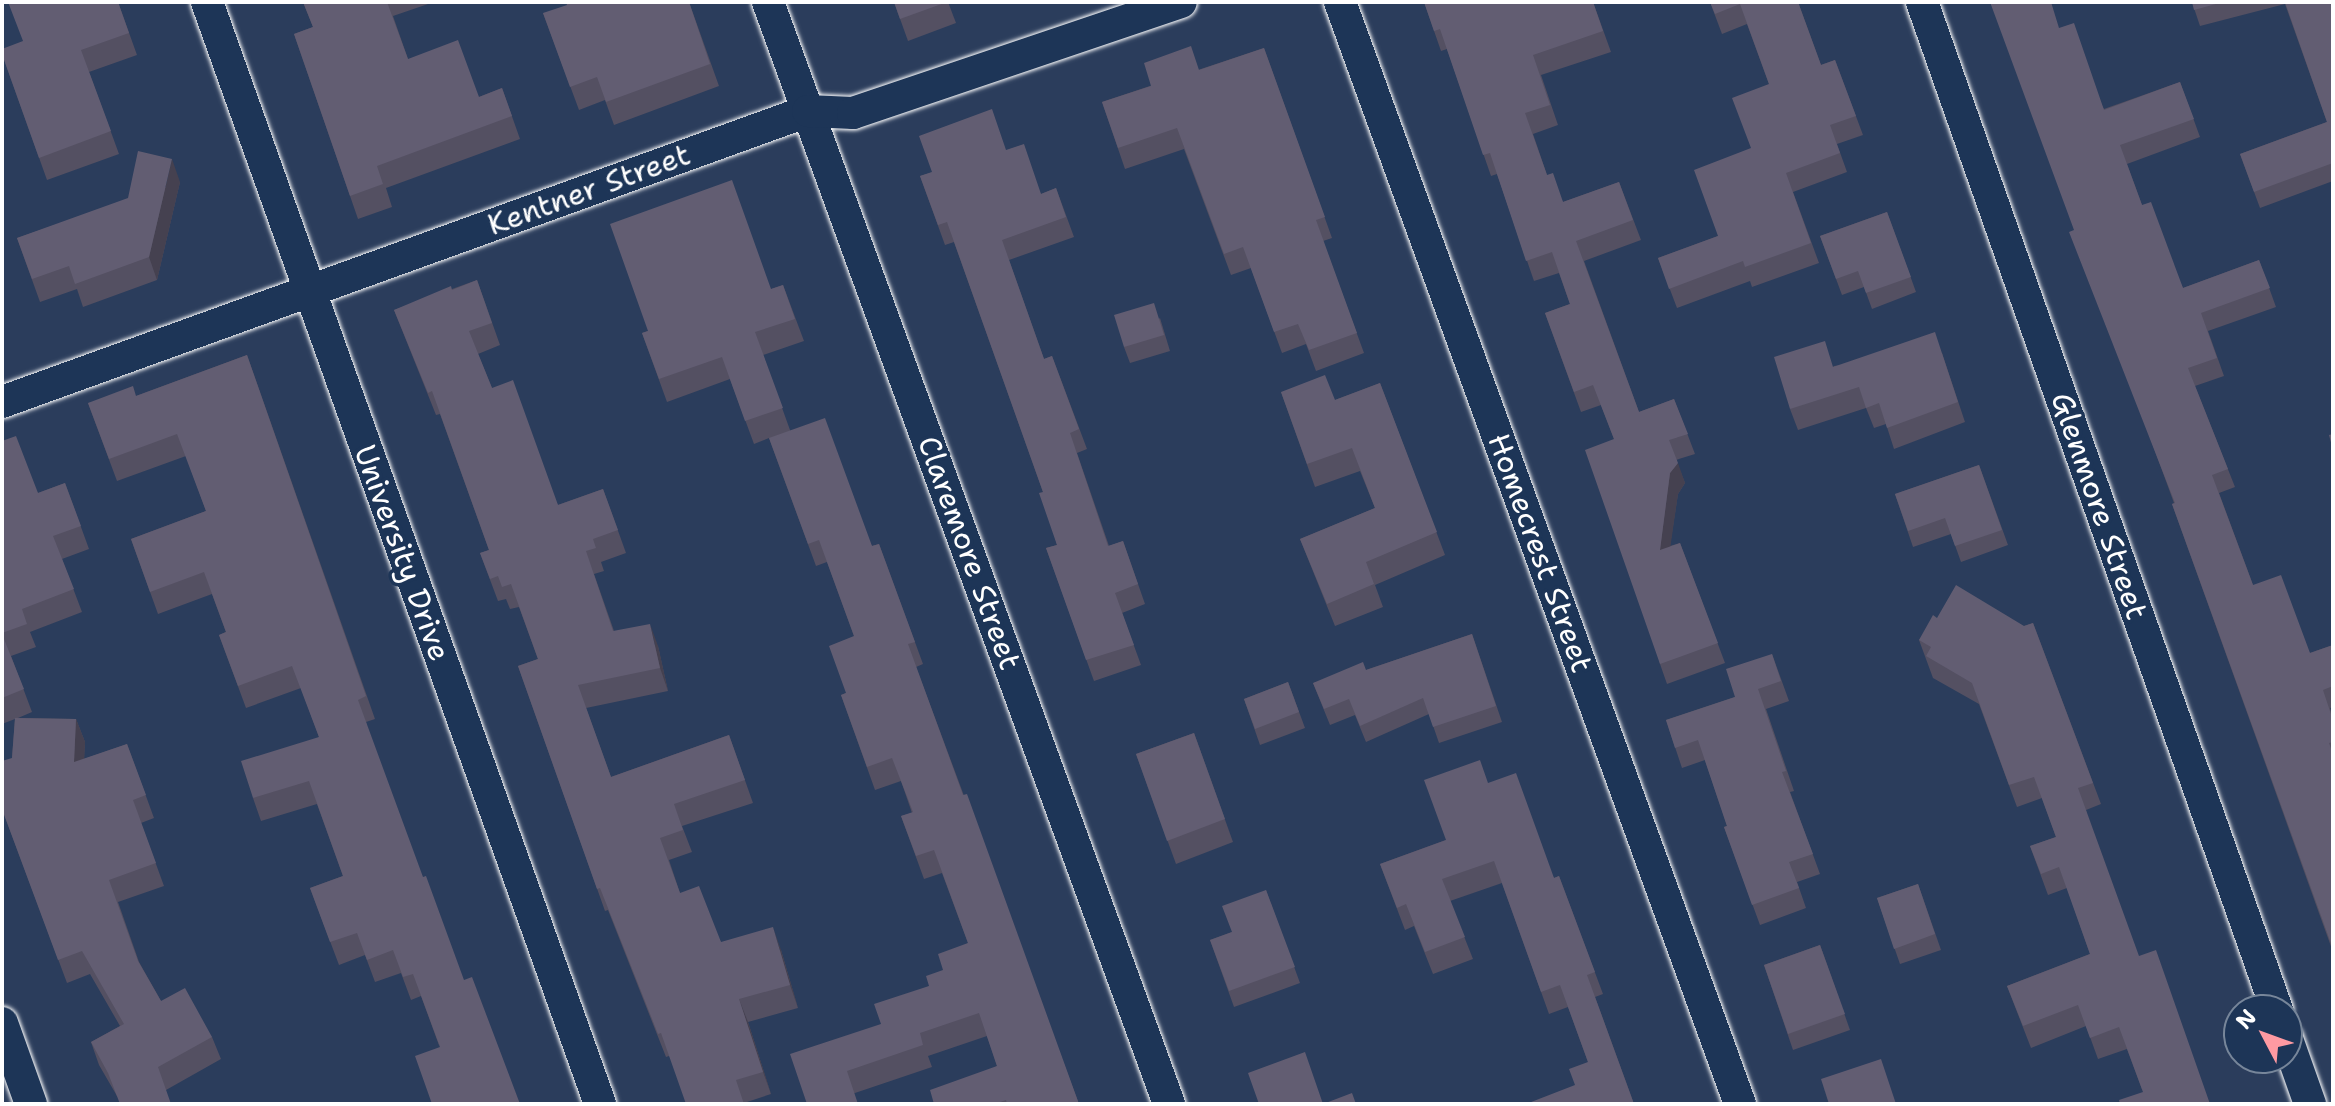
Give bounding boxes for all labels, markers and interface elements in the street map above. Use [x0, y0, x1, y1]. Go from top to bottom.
street label: Kentner Street [483, 137, 695, 243]
street label: Glenmore Street [2043, 388, 2155, 624]
street label: Homecrest Street [1480, 429, 1600, 677]
street label: Claremore Street [910, 431, 1028, 675]
street label: University Drive [346, 440, 458, 666]
north arrow [2223, 994, 2303, 1074]
text: N [2229, 1003, 2263, 1035]

